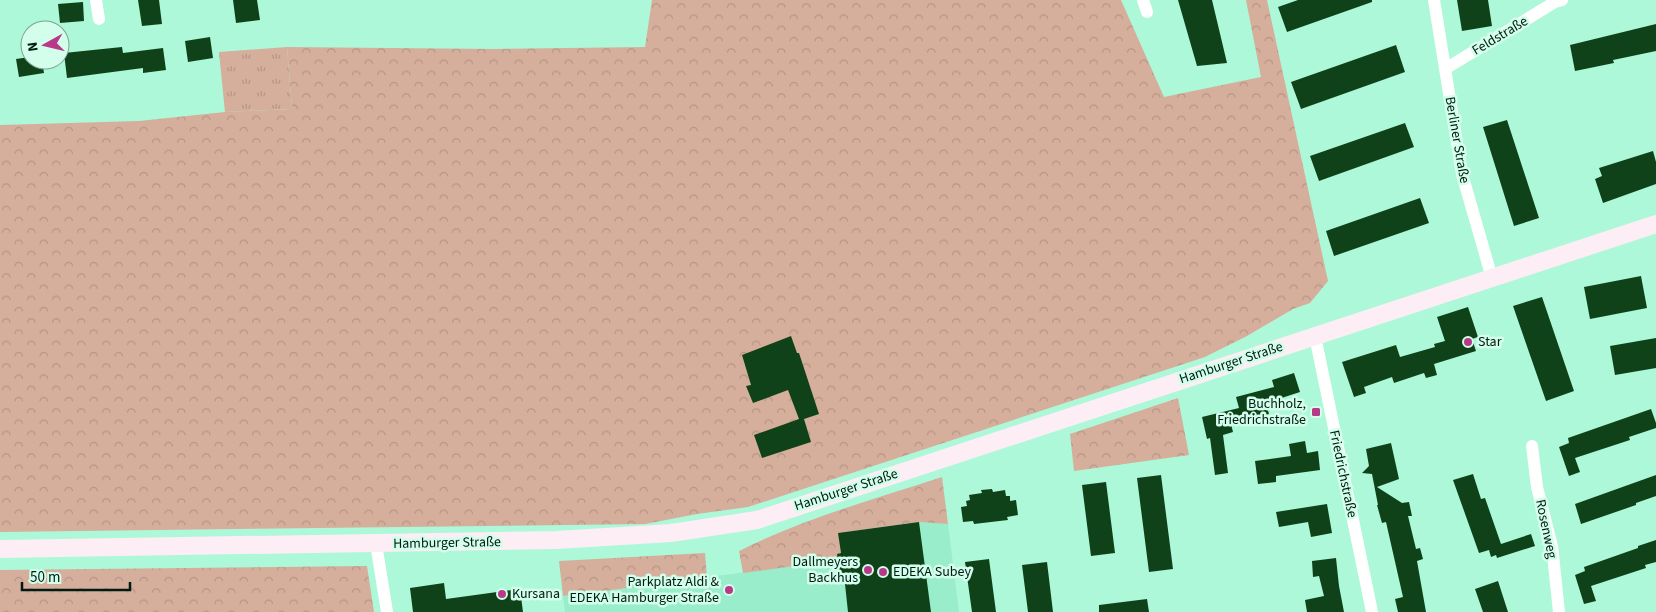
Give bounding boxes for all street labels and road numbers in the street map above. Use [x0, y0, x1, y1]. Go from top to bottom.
street label: Feldstraße [1468, 11, 1532, 61]
street label: Berliner Straße [1440, 95, 1474, 185]
street label: Hamburger Straße [1177, 337, 1285, 389]
street label: Friedrichstraße [1324, 428, 1362, 520]
street label: Hamburger Straße [792, 464, 900, 516]
street label: Rosenweg [1530, 498, 1562, 560]
street label: Hamburger Straße [393, 532, 501, 554]

